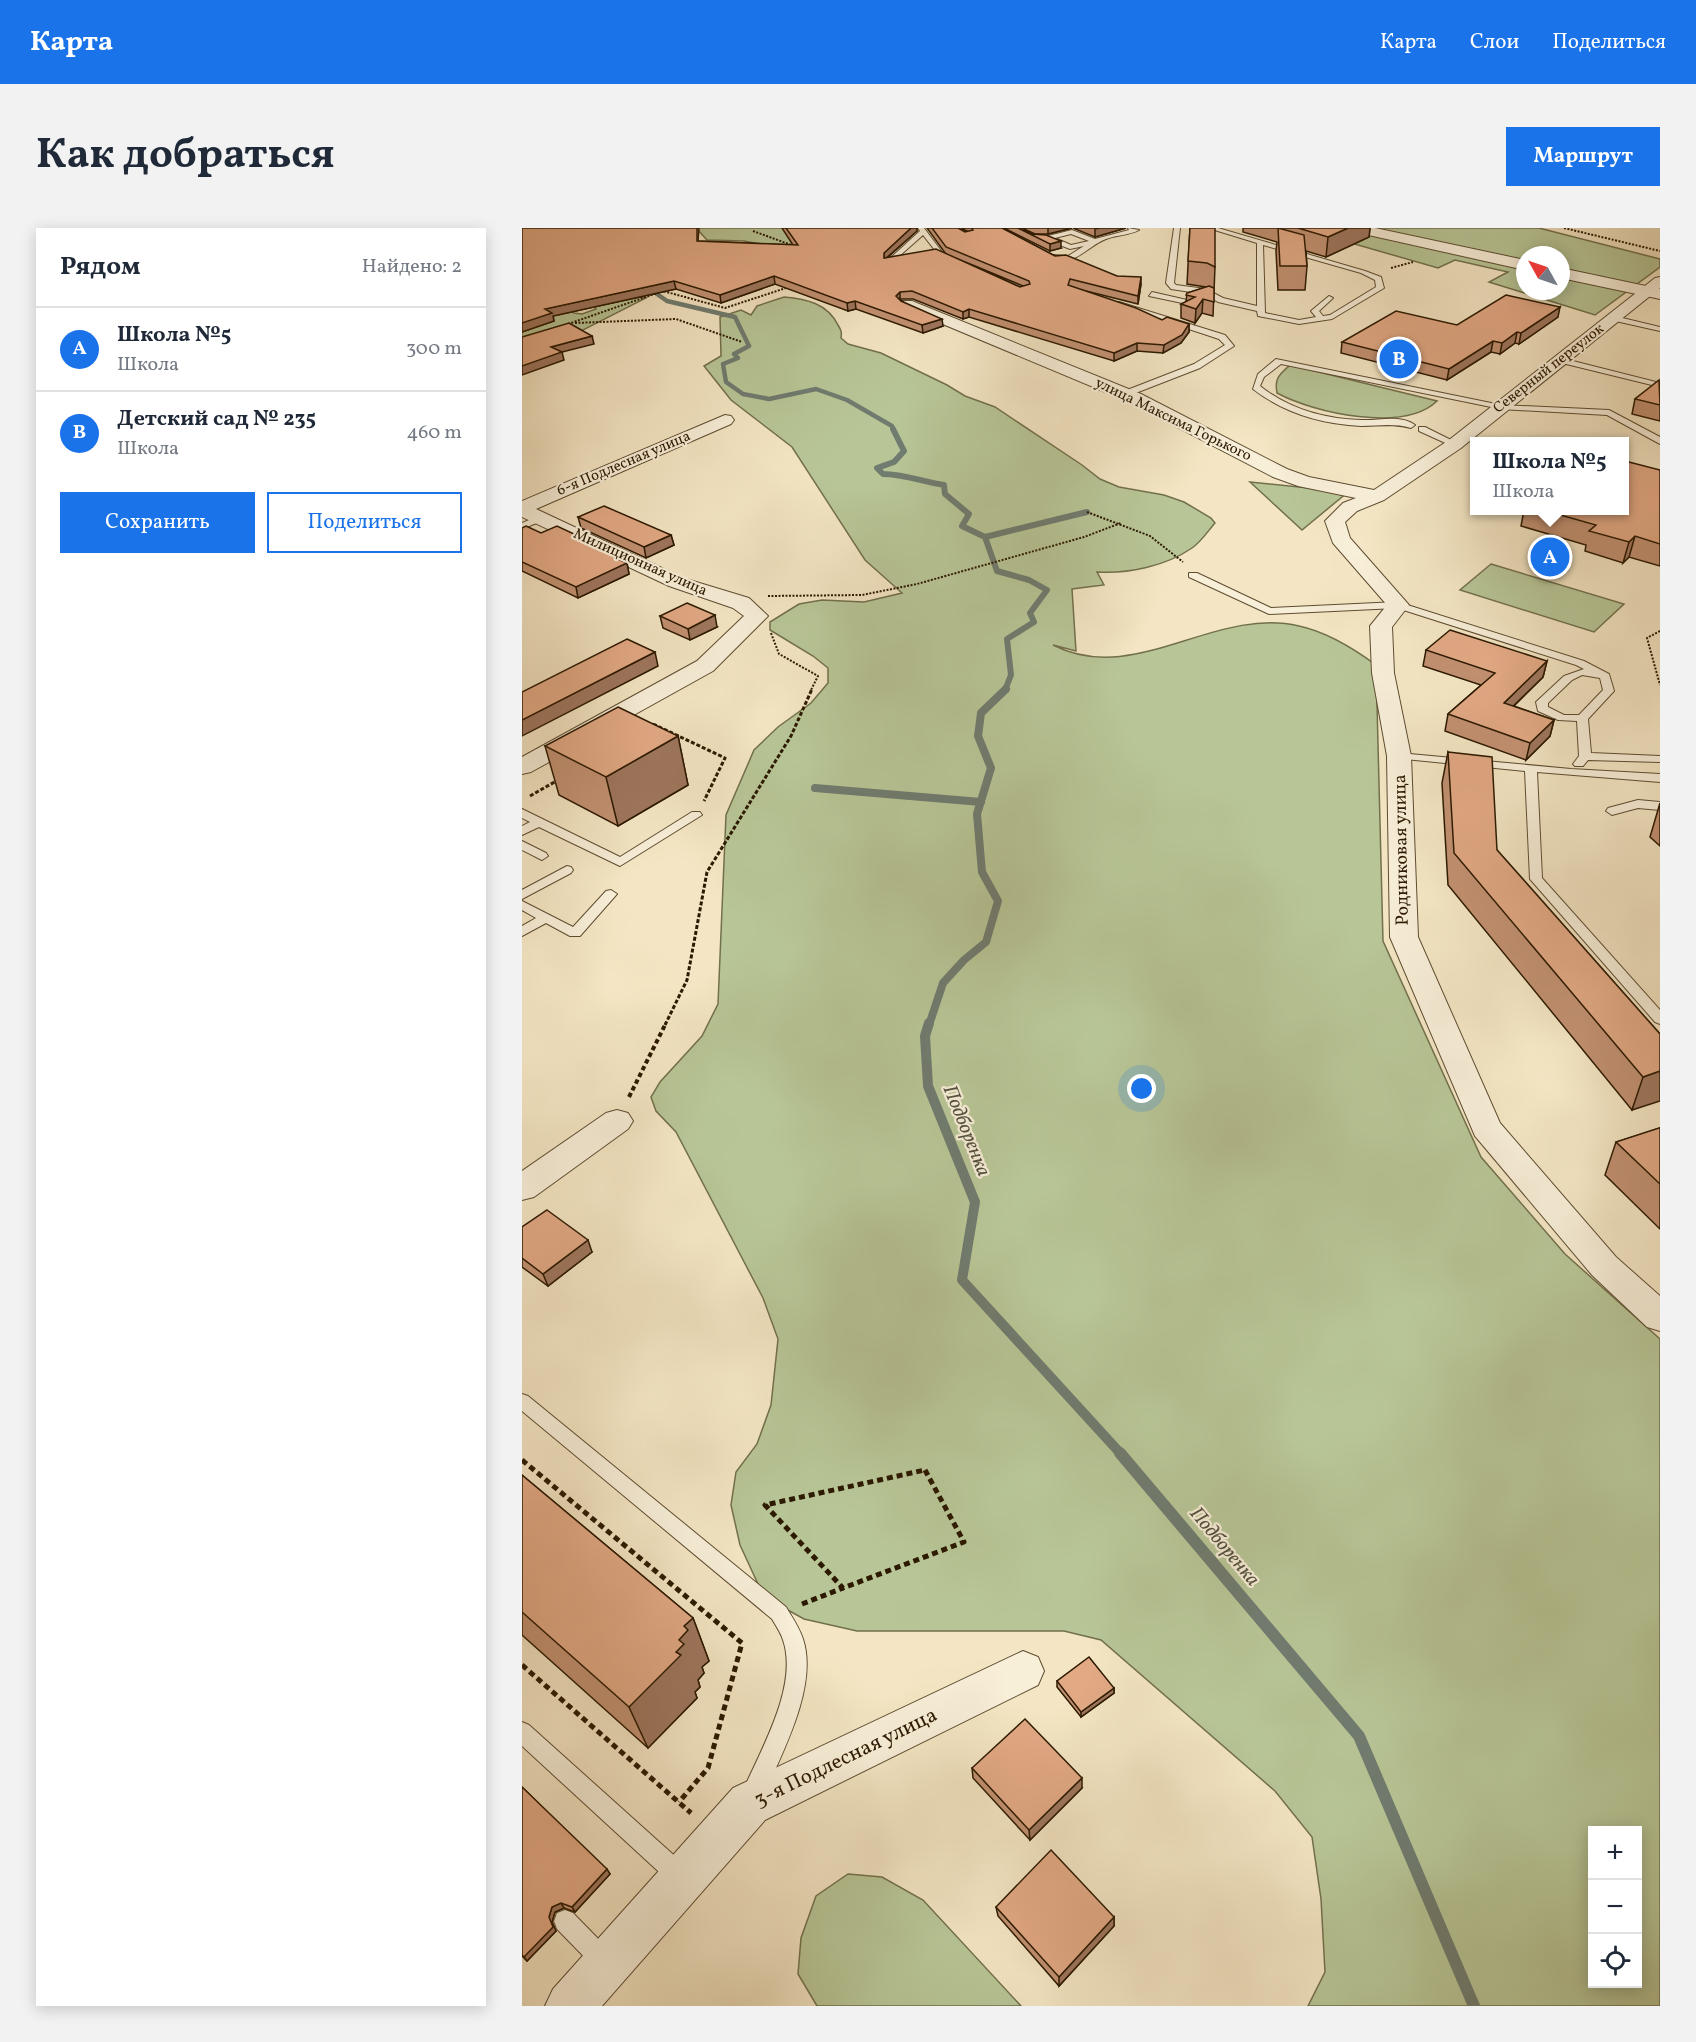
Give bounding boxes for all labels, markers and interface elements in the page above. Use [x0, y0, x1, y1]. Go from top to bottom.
text: Карта [30, 23, 113, 62]
text: Карта [1380, 28, 1437, 57]
text: Слои [1470, 28, 1519, 57]
text: Поделиться [1552, 28, 1666, 57]
text: Как добраться [36, 127, 335, 186]
button: Маршрут [1506, 127, 1660, 186]
north arrow [1516, 246, 1570, 300]
text: Рядом [60, 249, 140, 285]
text: Найдено: 2 [362, 253, 462, 281]
street label: Северный переулок [1489, 319, 1609, 419]
text: Школа №5 [117, 320, 231, 351]
text: A [72, 335, 87, 363]
text: 300 m [406, 335, 462, 363]
pin: B [1380, 336, 1418, 382]
text: Школа [117, 351, 179, 379]
street label: улица Максима Горького [1091, 373, 1255, 467]
text: Детский сад № 235 [117, 404, 316, 435]
text: B [73, 419, 86, 447]
text: 460 m [406, 419, 462, 447]
street label: 6-я Подлесная улица [554, 426, 694, 502]
text: Школа [117, 435, 179, 463]
popup [1470, 437, 1629, 515]
text: Школа №5 [1492, 447, 1607, 478]
text: Школа [1492, 478, 1554, 506]
button: Сохранить [60, 492, 255, 553]
button: Поделиться [267, 492, 462, 553]
street label: Милиционная улица [570, 524, 710, 602]
pin: A [1530, 534, 1570, 580]
street label: Родниковая улица [1388, 774, 1416, 926]
your location [1127, 1074, 1156, 1103]
water label: Подборенка [935, 1081, 997, 1181]
water label: Подборенка [1182, 1501, 1266, 1593]
street label: 3-я Подлесная улица [750, 1701, 942, 1815]
map controls [1588, 1826, 1642, 1988]
button: + [1588, 1826, 1642, 1880]
button: − [1588, 1880, 1642, 1934]
button: locate [1588, 1934, 1642, 1988]

